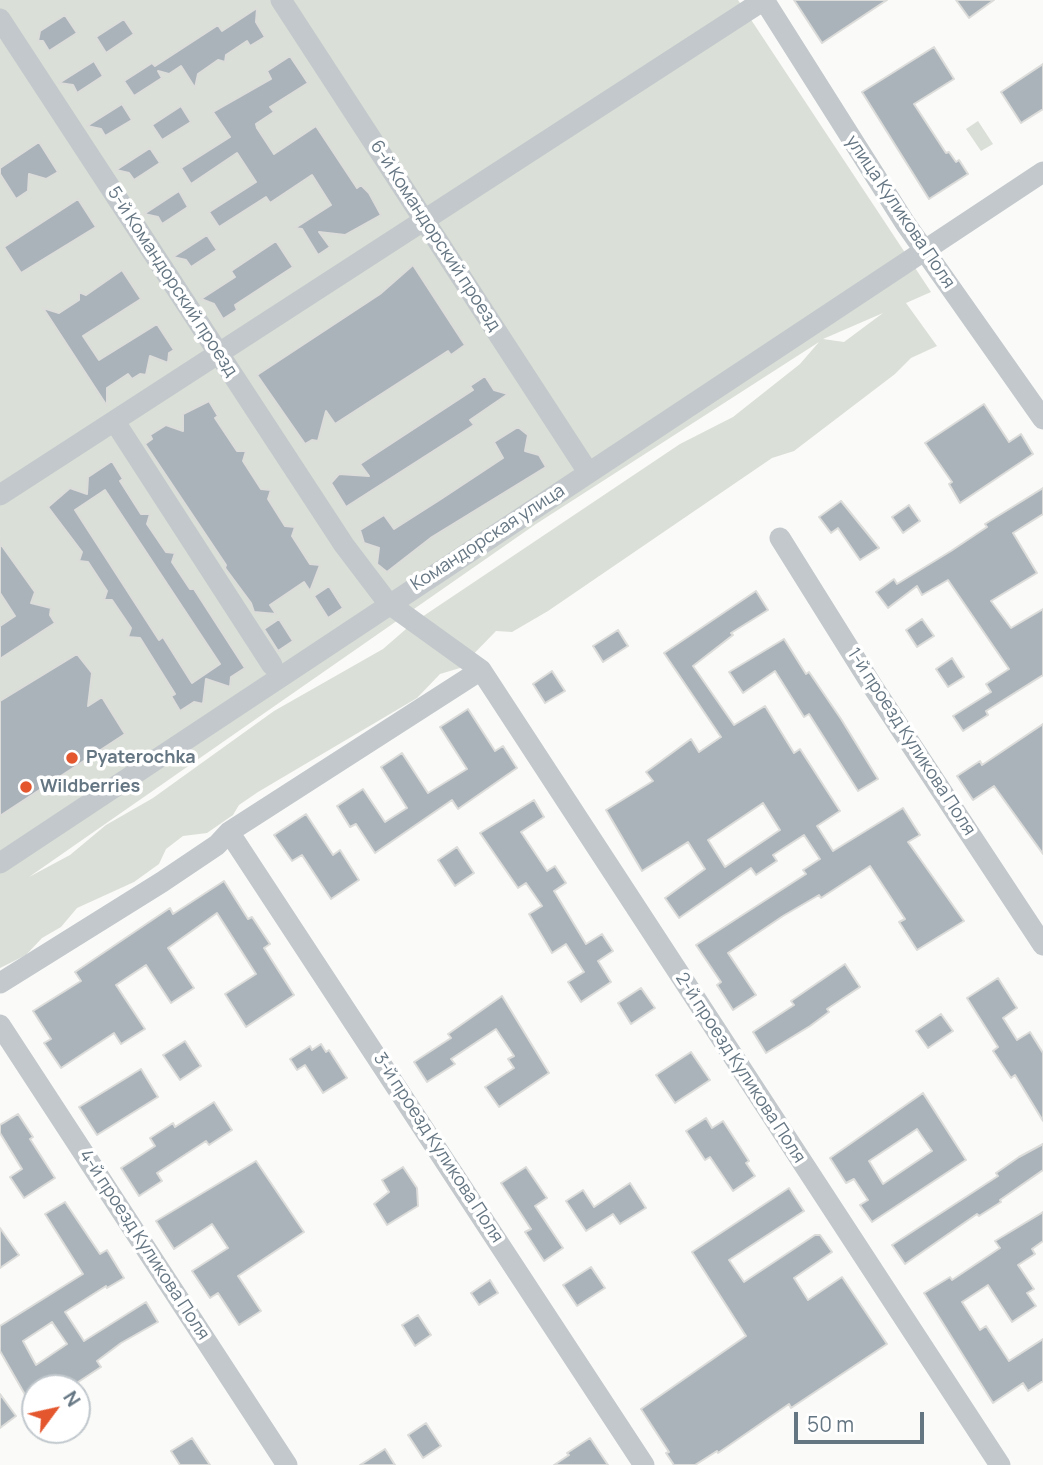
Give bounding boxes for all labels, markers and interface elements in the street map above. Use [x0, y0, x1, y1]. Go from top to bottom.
street label: улица Куликова Поля [841, 131, 959, 293]
street label: 6-й Командорский проезд [365, 137, 505, 335]
street label: 5-й Командорский проезд [102, 183, 242, 381]
street label: Командорская улица [407, 480, 569, 596]
street label: 1-й проезд Куликова Поля [842, 644, 980, 840]
place label: Pyaterochka [86, 747, 196, 769]
marker: Pyaterochka [64, 750, 80, 766]
place label: Wildberries [40, 776, 140, 798]
marker: Wildberries [18, 779, 34, 795]
street label: 2-й проезд Куликова Поля [670, 969, 810, 1167]
street label: 3-й проезд Куликова Поля [368, 1049, 508, 1247]
street label: 4-й проезд Куликова Поля [74, 1146, 214, 1344]
north arrow [21, 1374, 91, 1444]
text: N [57, 1386, 87, 1411]
scale bar [798, 1398, 928, 1442]
text: 50 m [807, 1410, 854, 1438]

